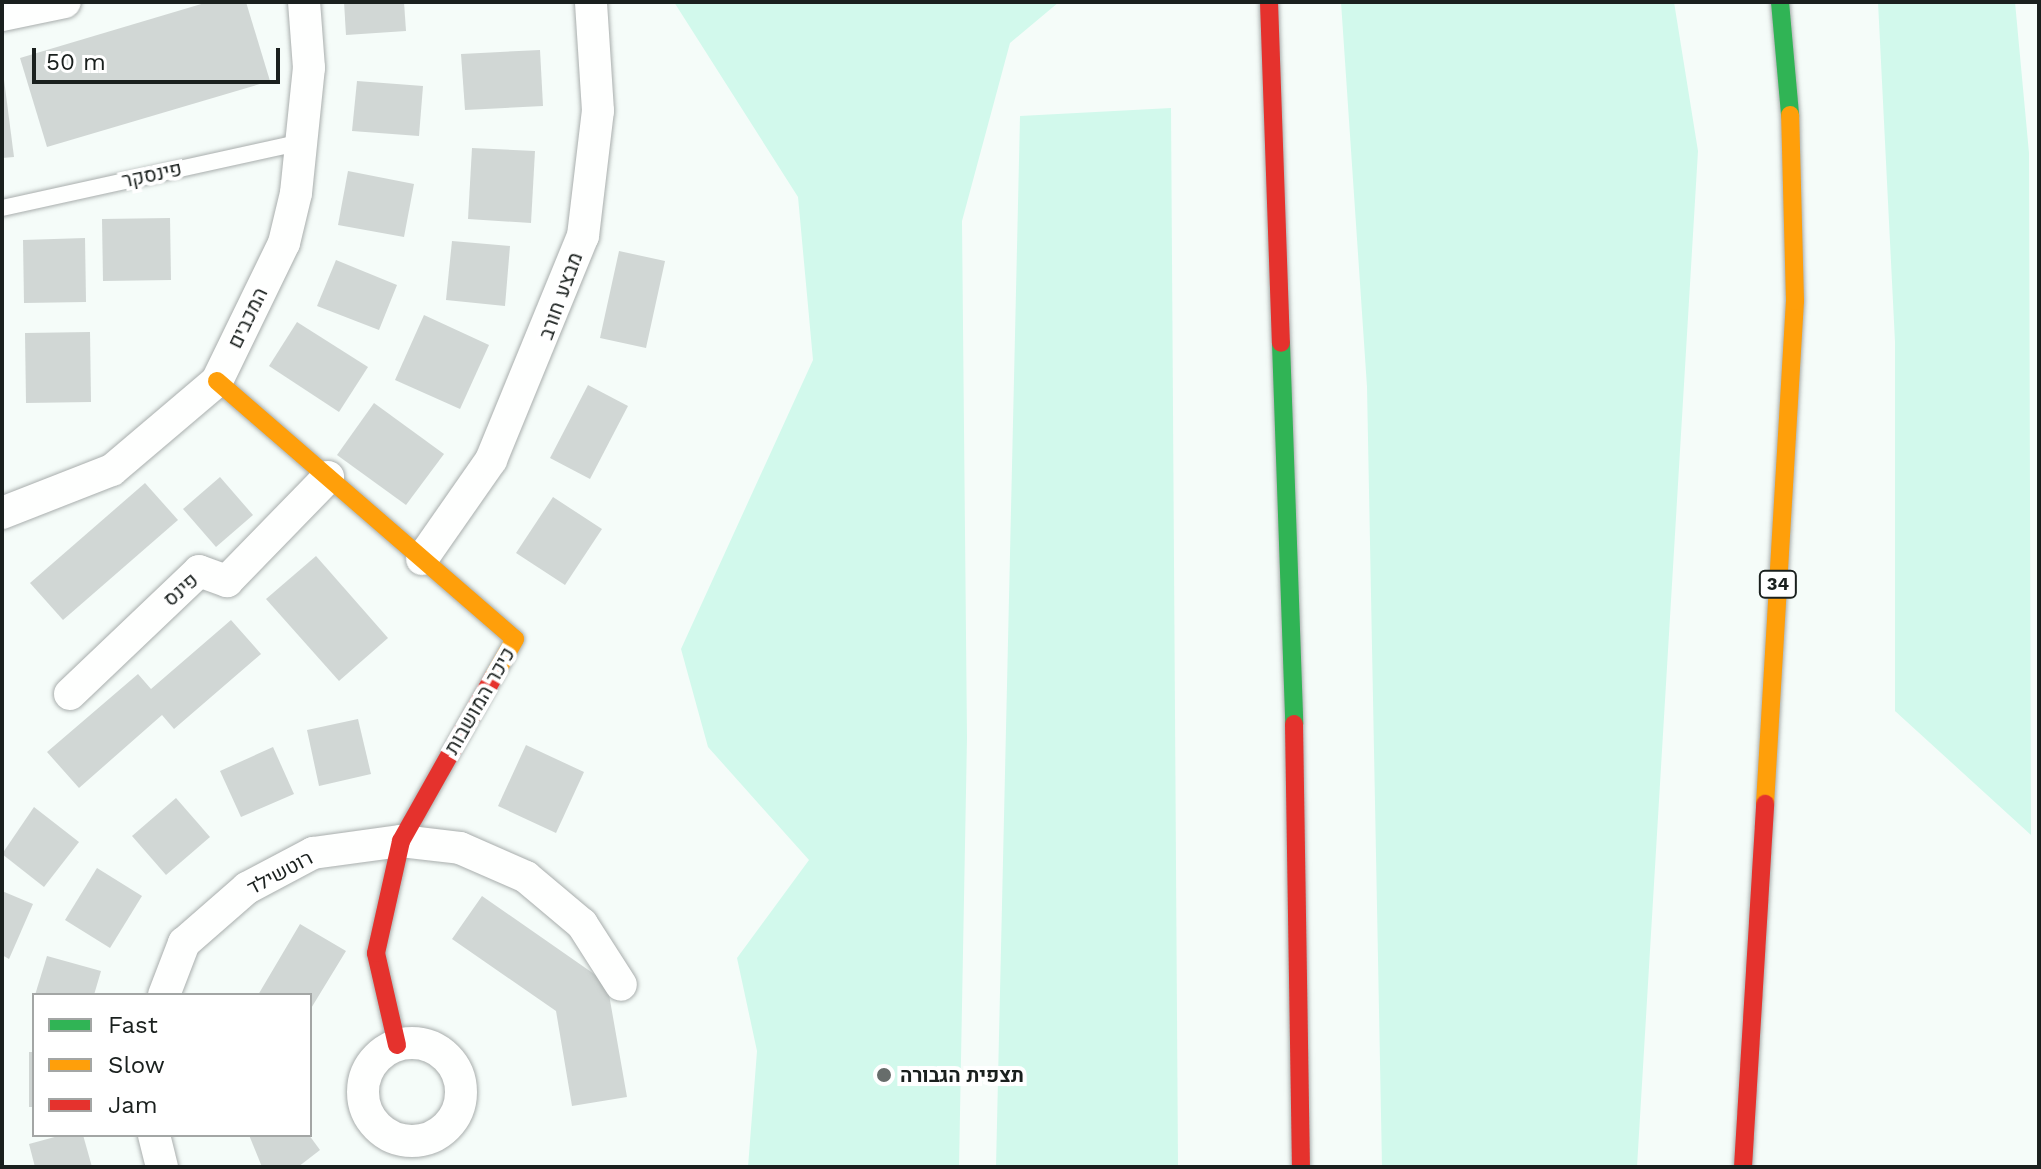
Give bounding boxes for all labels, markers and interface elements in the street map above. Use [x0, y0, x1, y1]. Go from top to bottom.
scale bar [36, 32, 284, 82]
text: 50 m [46, 48, 106, 76]
street label: פינסקר [120, 157, 184, 193]
street label: מבצע חורב [534, 249, 588, 343]
street label: המכבים [223, 284, 273, 352]
street label: פינס [159, 568, 203, 612]
road number: 34 [1758, 570, 1798, 598]
street label: כיכר המושבות [440, 643, 520, 759]
street label: רוטשילד [243, 846, 317, 900]
legend [32, 993, 312, 1137]
text: Fast [108, 1011, 158, 1039]
text: Slow [108, 1051, 165, 1079]
place label: תצפית הגבורה [900, 1063, 1024, 1087]
marker: תצפית הגבורה [875, 1066, 893, 1084]
text: Jam [108, 1091, 158, 1119]

